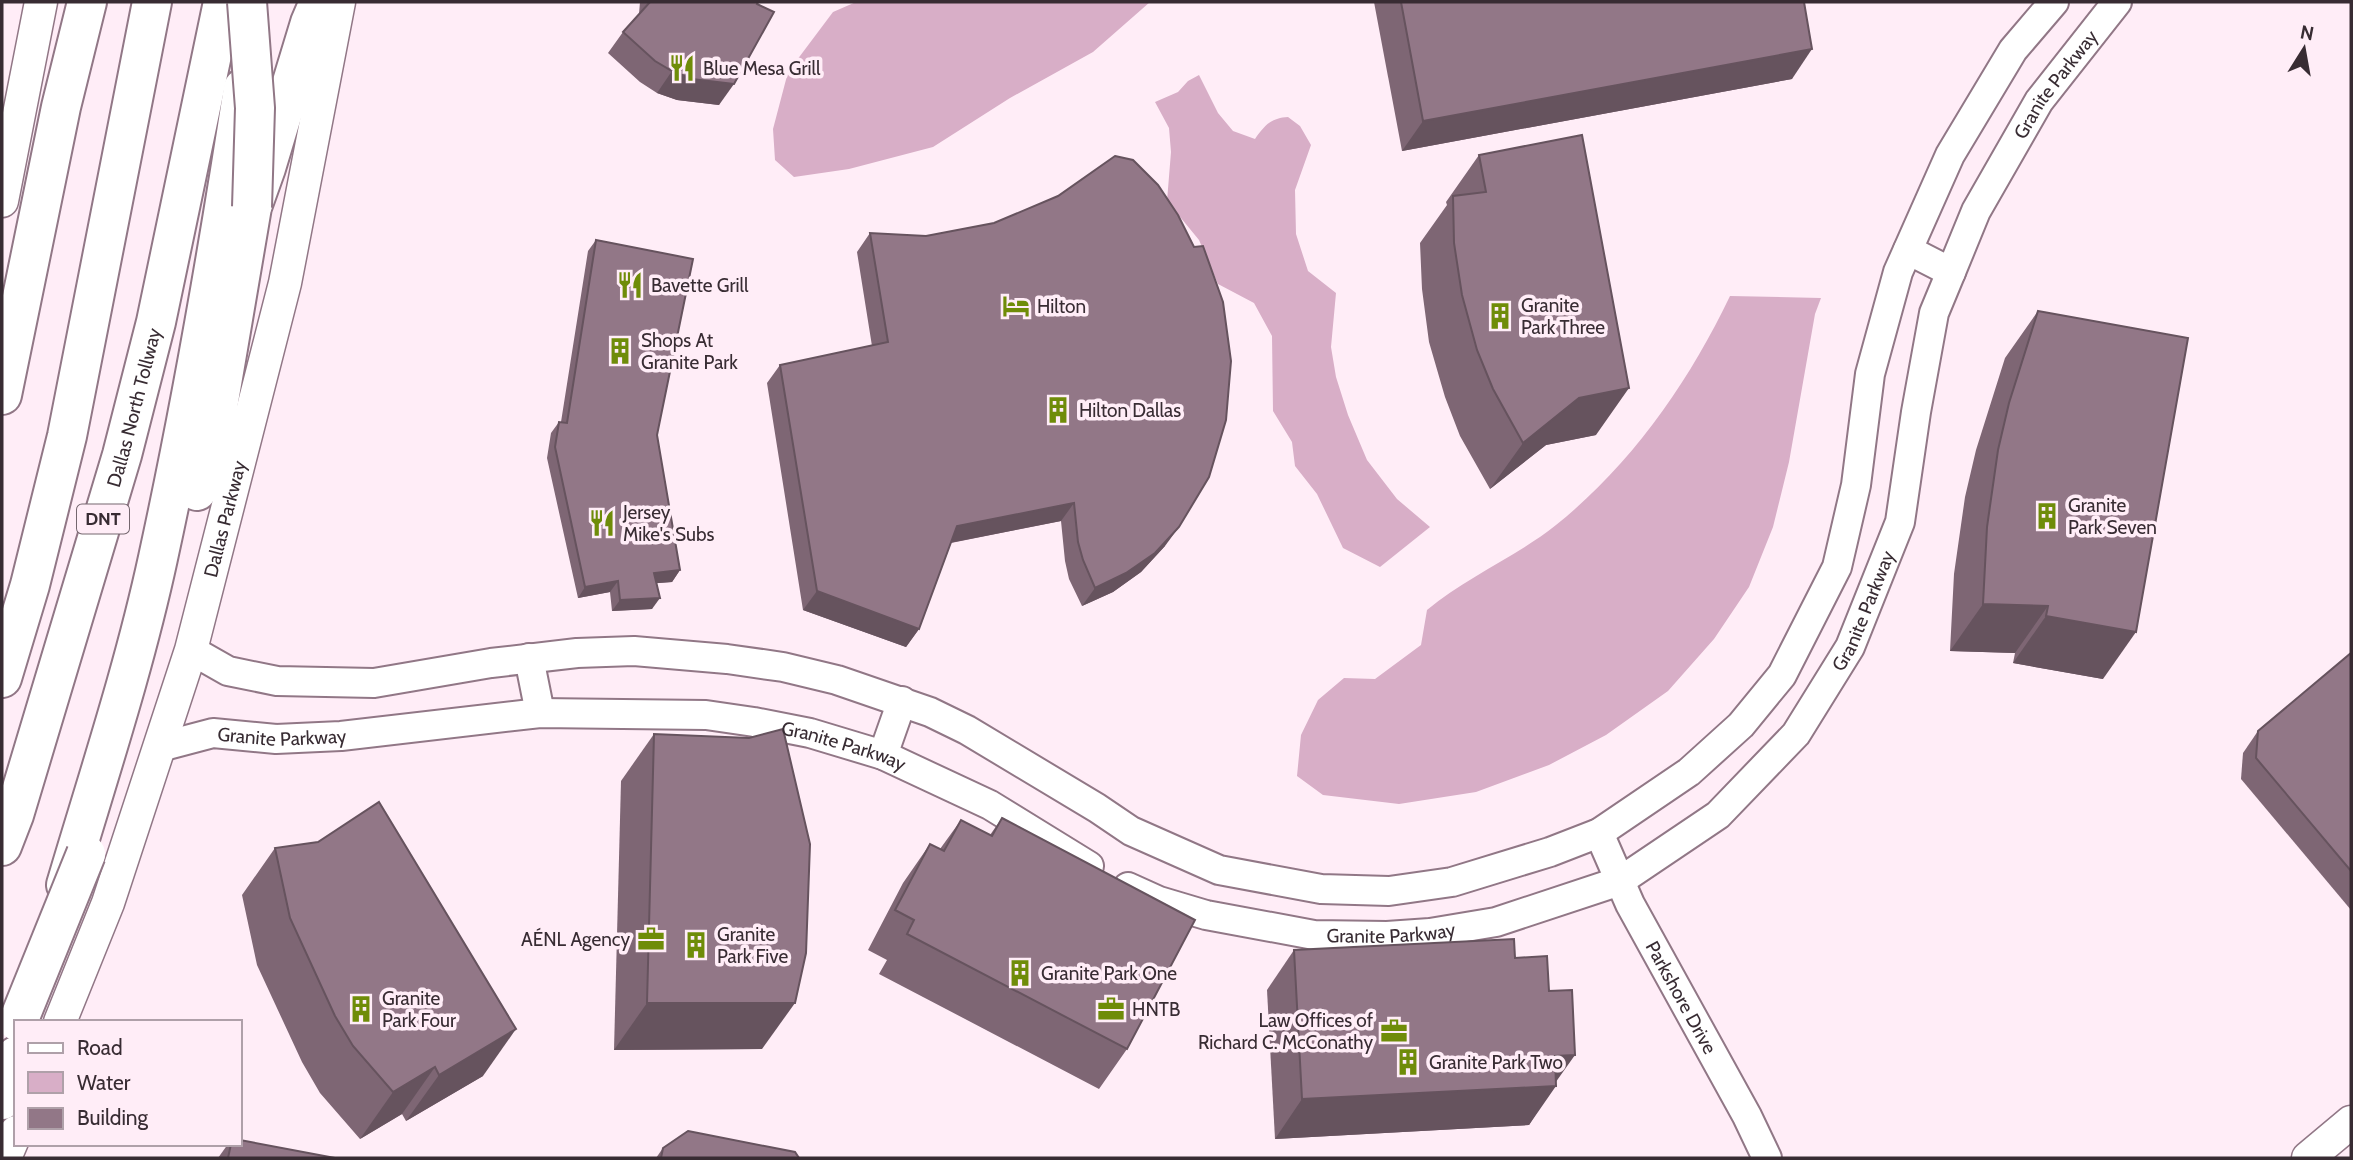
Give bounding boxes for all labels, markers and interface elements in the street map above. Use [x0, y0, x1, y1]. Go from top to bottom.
north arrow [2269, 14, 2339, 84]
text: N [2298, 20, 2316, 45]
street label: Granite Parkway [2009, 25, 2103, 143]
restaurant icon: Blue Mesa Grill [667, 53, 697, 83]
place label: Blue Mesa Grill [703, 57, 821, 80]
restaurant icon: Bavette Grill [615, 270, 645, 300]
place label: Bavette Grill [651, 274, 749, 297]
hotel icon: Hilton [1001, 291, 1031, 321]
place label: Granite Park Three [1521, 294, 1605, 339]
place label: Hilton [1037, 295, 1086, 318]
building icon: Granite Park Three [1485, 301, 1515, 331]
street label: Dallas North Tollway [102, 325, 166, 490]
place label: Shops At Granite Park [641, 329, 738, 374]
building icon: Shops At Granite Park [605, 336, 635, 366]
building icon: Hilton Dallas [1043, 395, 1073, 425]
place label: Hilton Dallas [1079, 399, 1181, 422]
street label: Dallas Parkway [199, 458, 251, 580]
place label: Granite Park Seven [2068, 494, 2157, 539]
place label: Jersey Mike's Subs [622, 501, 714, 546]
building icon: Granite Park Seven [2032, 501, 2062, 531]
road number: DNT [77, 504, 129, 534]
restaurant icon: Jersey Mike's Subs [587, 508, 617, 538]
street label: Granite Parkway [1827, 547, 1900, 675]
street label: Granite Parkway [780, 717, 910, 776]
street label: Granite Parkway [217, 722, 348, 751]
street label: Granite Parkway [1326, 918, 1458, 948]
place label: Granite Park Five [717, 923, 789, 968]
office icon: AÉNL Agency [636, 924, 666, 954]
place label: AÉNL Agency [521, 927, 630, 951]
building icon: Granite Park Five [681, 930, 711, 960]
street label: Parkshore Drive [1641, 937, 1722, 1058]
building icon: Granite Park One [1005, 958, 1035, 988]
place label: Granite Park One [1041, 962, 1177, 985]
place label: Granite Park Four [382, 987, 456, 1032]
building icon: Granite Park Four [346, 994, 376, 1024]
office icon: HNTB [1096, 994, 1126, 1024]
place label: HNTB [1132, 998, 1180, 1021]
place label: Law Offices of Richard C. McConathy [1198, 1009, 1374, 1054]
office icon: Law Offices of Richard C. McConathy [1379, 1016, 1409, 1046]
legend [14, 1020, 242, 1146]
text: Road [77, 1035, 123, 1060]
building icon: Granite Park Two [1393, 1047, 1423, 1077]
place label: Granite Park Two [1429, 1051, 1563, 1074]
text: Water [77, 1070, 131, 1095]
text: Building [77, 1105, 149, 1130]

